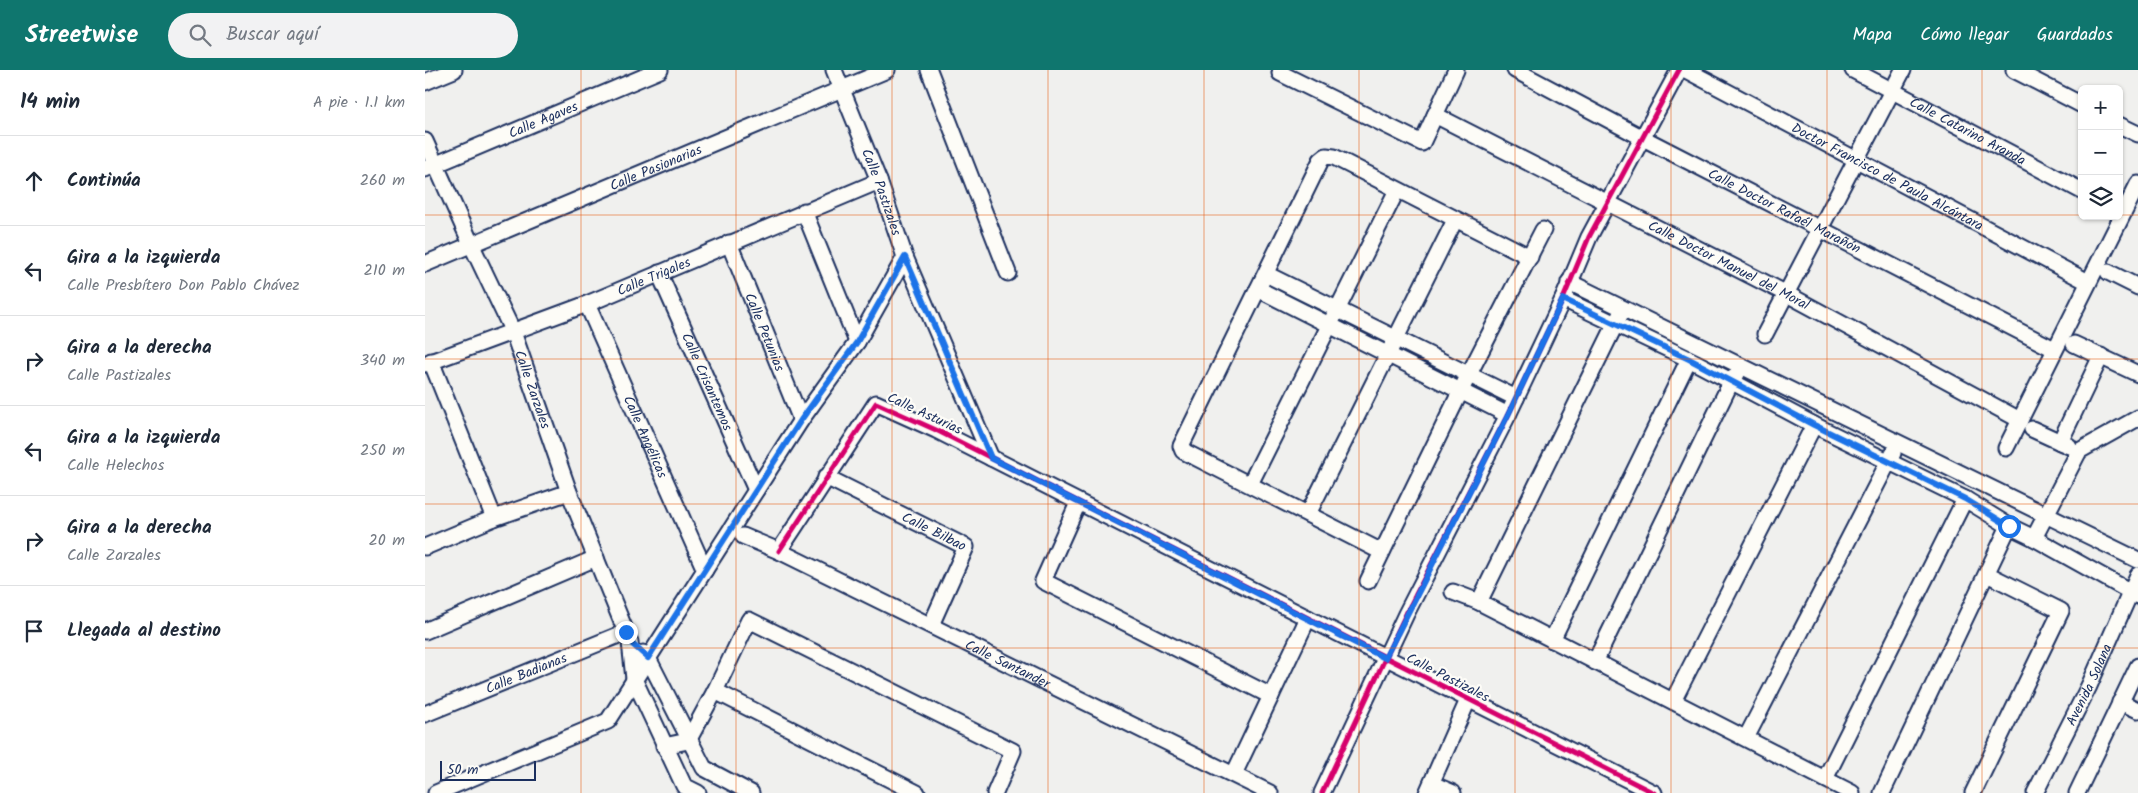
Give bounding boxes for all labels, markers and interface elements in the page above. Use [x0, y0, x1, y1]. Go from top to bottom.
search box [168, 13, 518, 58]
text: Streetwise [25, 16, 138, 55]
text: Buscar aquí [226, 20, 318, 50]
icon: search [186, 21, 214, 49]
text: Mapa [1853, 21, 1892, 50]
text: Cómo llegar [1920, 21, 2009, 50]
text: Guardados [2037, 21, 2113, 50]
map controls [2078, 85, 2123, 220]
button: + [2078, 85, 2123, 130]
text: 14 min [20, 86, 80, 119]
text: A pie · 1.1 km [313, 90, 405, 115]
street label: Calle Catarino Aranda [1905, 92, 2030, 171]
street label: Calle Agaves [505, 96, 582, 145]
street label: Doctor Francisco de Paula Alcántara [1787, 118, 1987, 237]
button: − [2078, 130, 2123, 175]
street label: Calle Pasionarias [606, 139, 705, 197]
street label: Calle Pastizales [855, 145, 907, 239]
street label: Calle Doctor Rafaél Marañón [1704, 163, 1864, 260]
text: Continúa [67, 166, 141, 196]
icon: ahead [20, 167, 48, 195]
text: 260 m [360, 168, 405, 193]
button: layers [2078, 175, 2123, 220]
street label: Calle Doctor Manuel del Moral [1644, 215, 1814, 317]
text: Gira a la izquierda [67, 243, 220, 273]
street label: Calle Trigales [614, 252, 694, 302]
icon: left [20, 257, 48, 285]
text: 210 m [364, 258, 405, 283]
text: Calle Presbítero Don Pablo Chávez [67, 273, 300, 298]
street label: Calle Petunias [738, 290, 790, 375]
street label: Calle Crisantemos [675, 329, 738, 435]
text: Gira a la derecha [67, 333, 212, 363]
icon: right [20, 347, 48, 375]
street label: Calle Zarzales [508, 347, 556, 432]
text: 340 m [360, 348, 405, 373]
text: Calle Pastizales [67, 363, 171, 388]
street label: Calle Asturias [883, 387, 966, 441]
street label: Calle Angélicas [617, 392, 673, 482]
text: Gira a la izquierda [67, 423, 220, 453]
icon: left [20, 437, 48, 465]
text: 250 m [360, 438, 405, 463]
text: Calle Helechos [67, 453, 164, 478]
street label: Calle Bilbao [898, 507, 970, 557]
text: Gira a la derecha [67, 513, 212, 543]
route start [1998, 515, 2021, 538]
icon: right [20, 527, 48, 555]
text: 20 m [369, 528, 405, 553]
text: Calle Zarzales [67, 543, 161, 568]
text: Llegada al destino [67, 616, 221, 646]
icon: arrive [20, 617, 48, 645]
route end [615, 621, 638, 644]
street label: Calle Santander [961, 634, 1055, 696]
street label: Avenida Solana [2061, 640, 2118, 730]
street label: Calle Badianas [482, 647, 570, 700]
street label: Calle Pastizales [1402, 647, 1493, 708]
scale bar [440, 758, 536, 781]
text: 50 m [447, 759, 478, 781]

